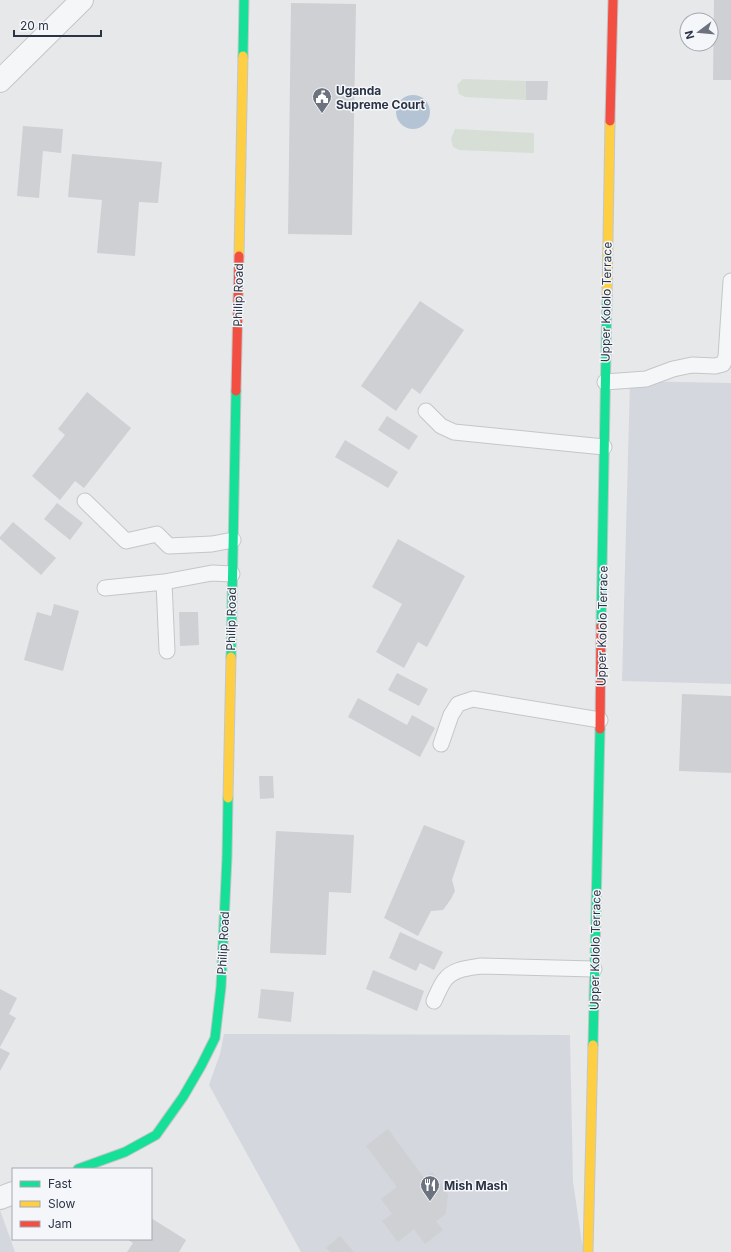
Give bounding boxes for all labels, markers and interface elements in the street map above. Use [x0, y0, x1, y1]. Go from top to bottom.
scale bar [14, 12, 101, 38]
north arrow [679, 12, 719, 52]
text: 20 m [20, 18, 49, 33]
text: N [682, 29, 697, 41]
place label: Uganda Supreme Court [336, 83, 425, 112]
public building icon: Uganda Supreme Court [311, 86, 333, 114]
street label: Upper Kololo Terrace [597, 242, 615, 362]
street label: Philip Road [230, 263, 246, 327]
street label: Upper Kololo Terrace [593, 566, 611, 686]
street label: Philip Road [223, 587, 239, 651]
street label: Upper Kololo Terrace [586, 890, 604, 1010]
street label: Philip Road [214, 911, 232, 975]
legend [12, 1168, 152, 1240]
restaurant icon: Mish Mash [419, 1174, 441, 1202]
text: Fast [48, 1176, 72, 1191]
place label: Mish Mash [444, 1178, 508, 1193]
text: Slow [48, 1196, 76, 1211]
text: Jam [48, 1216, 72, 1231]

